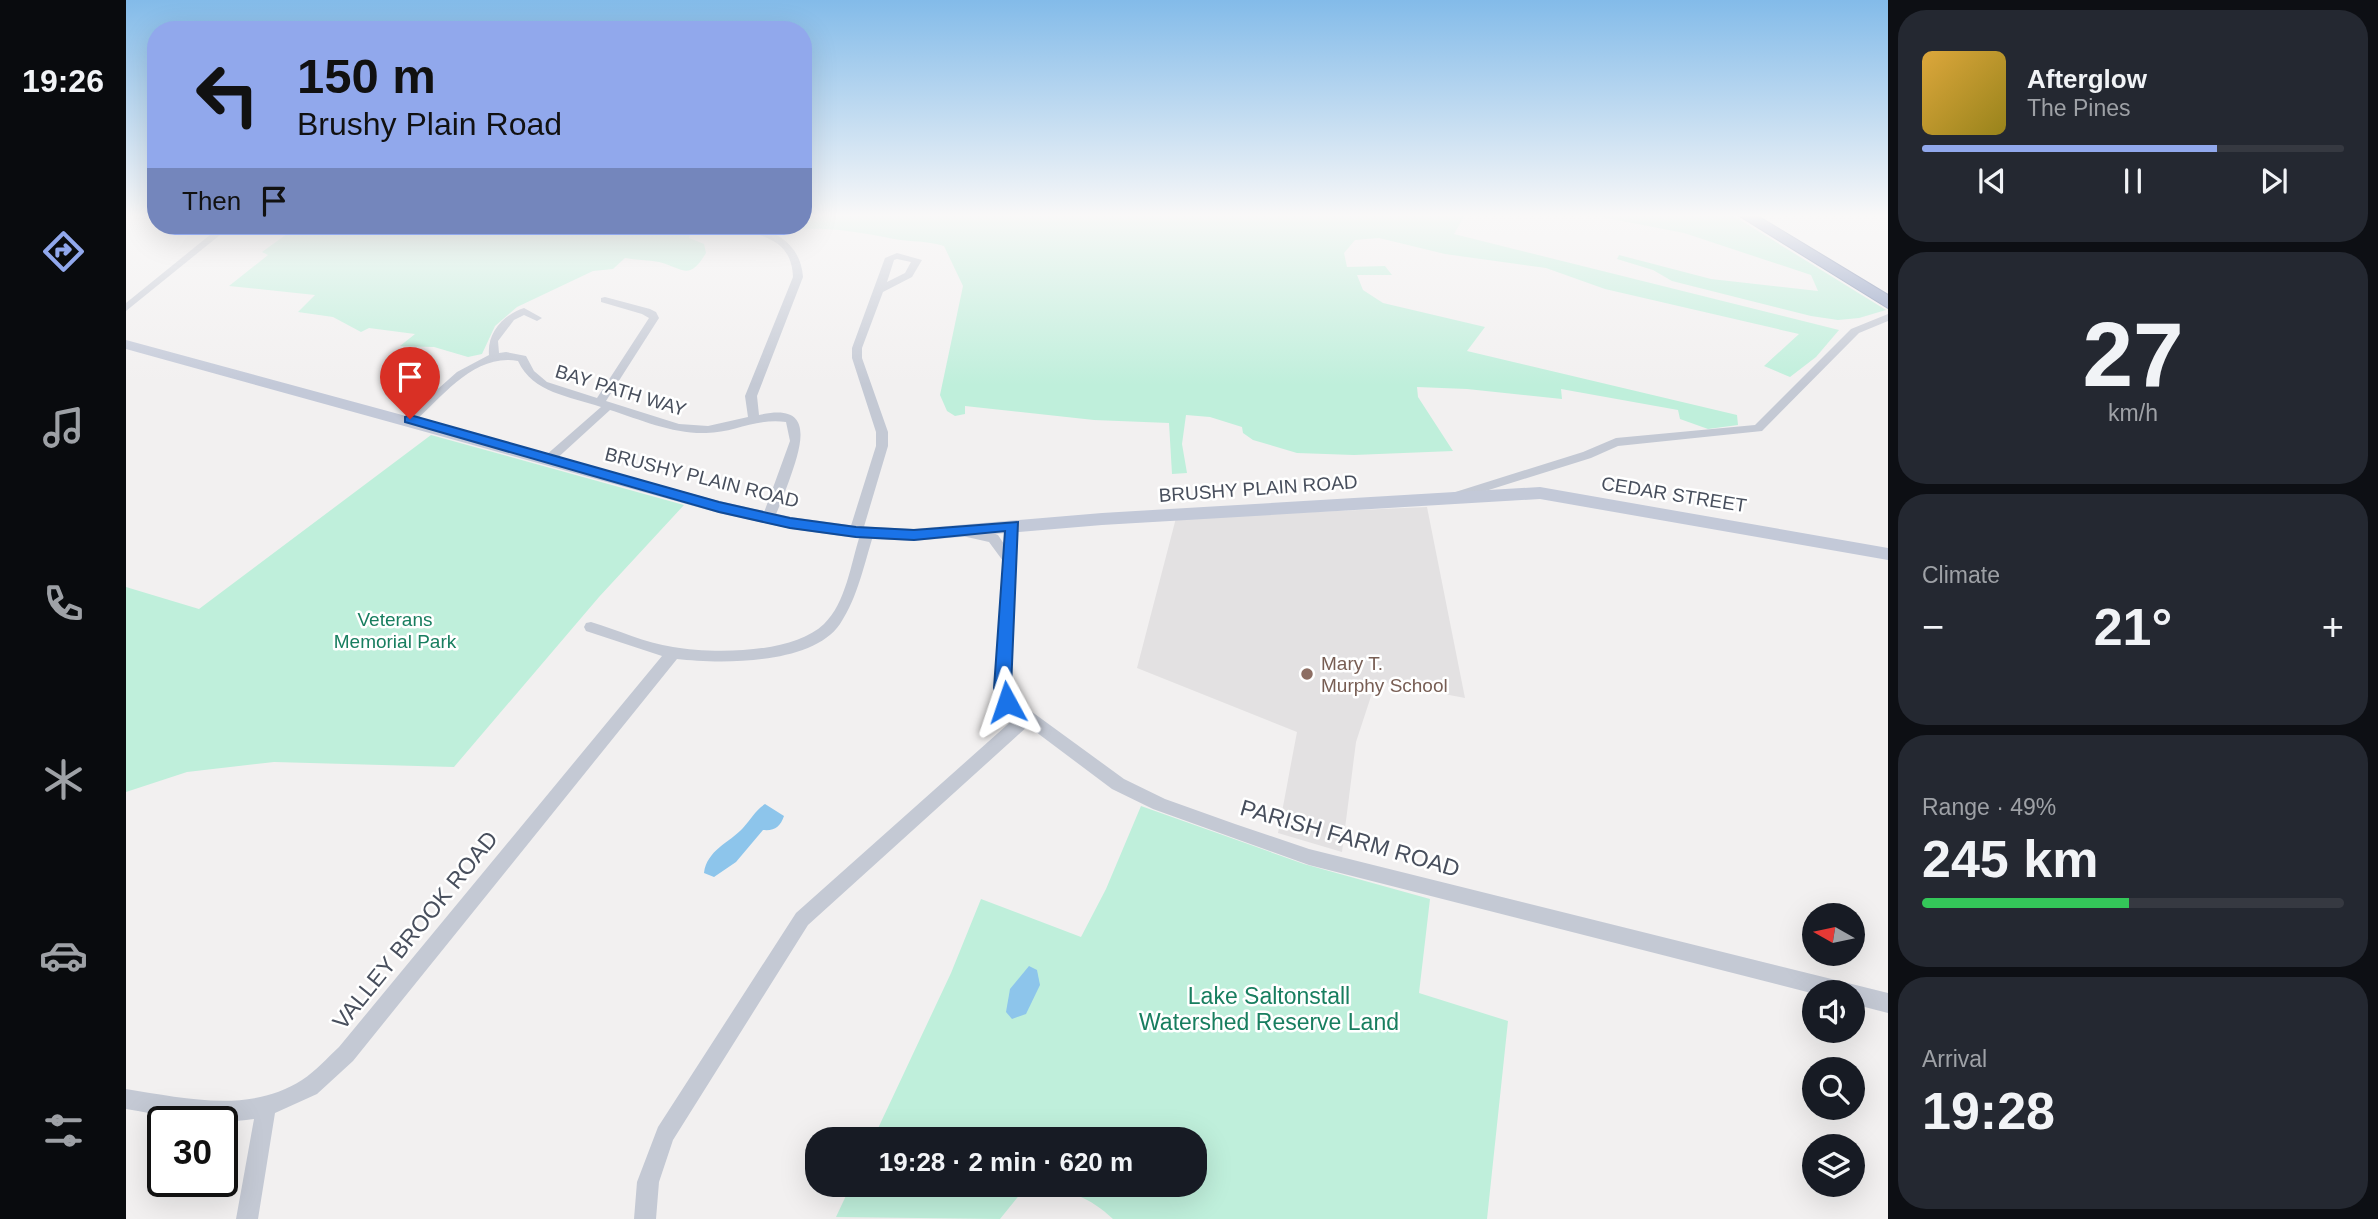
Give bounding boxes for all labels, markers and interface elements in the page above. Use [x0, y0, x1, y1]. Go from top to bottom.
icon: left [182, 49, 273, 140]
text: 150 m [297, 49, 436, 103]
text: 19:26 [22, 63, 104, 99]
text: Afterglow [2027, 64, 2147, 94]
text: The Pines [2027, 95, 2131, 121]
text: Brushy Plain Road [297, 106, 562, 142]
icon: previous [1973, 162, 2011, 200]
icon: pause [2114, 162, 2152, 200]
icon: next [2255, 162, 2293, 200]
icon: arrive [255, 182, 293, 220]
text: Then [182, 186, 241, 216]
icon: directions [39, 227, 88, 276]
text: 27 [2082, 304, 2184, 405]
pin [380, 347, 440, 419]
icon: arrive [391, 358, 429, 396]
street label: BAY PATH WAY [553, 361, 689, 420]
text: km/h [2108, 400, 2158, 426]
icon: music [39, 403, 88, 452]
street label: BRUSHY PLAIN ROAD [603, 443, 801, 512]
street label: BRUSHY PLAIN ROAD [1158, 471, 1358, 506]
street label: CEDAR STREET [1600, 473, 1748, 516]
text: Climate [1922, 562, 2000, 588]
icon: phone [39, 579, 88, 628]
text: 21° [2094, 598, 2172, 656]
text: − [1922, 606, 1944, 648]
text: + [2322, 606, 2344, 648]
park label: Veterans Memorial Park [334, 609, 457, 652]
place label: Mary T. Murphy School [1321, 653, 1448, 696]
position arrow [970, 665, 1044, 739]
marker: Mary T. Murphy School [1299, 666, 1315, 682]
icon: climate [39, 755, 88, 804]
street label: PARISH FARM ROAD [1237, 794, 1463, 882]
text: Range · 49% [1922, 794, 2056, 820]
street label: VALLEY BROOK ROAD [327, 826, 503, 1034]
text: 245 km [1922, 830, 2098, 888]
north arrow [1802, 903, 1866, 966]
map controls [1802, 903, 1865, 1197]
icon: car [39, 931, 88, 980]
button: sound [1802, 980, 1865, 1043]
park label: Lake Saltonstall Watershed Reserve Land [1139, 983, 1399, 1035]
text: Arrival [1922, 1046, 1987, 1072]
button: search [1802, 1057, 1865, 1120]
text: 19:28 [1922, 1082, 2055, 1140]
icon: filters [39, 1106, 88, 1155]
speed limit sign: 30 [147, 1106, 238, 1197]
button: layers [1802, 1134, 1865, 1197]
text: 19:28 · 2 min · 620 m [879, 1147, 1133, 1177]

